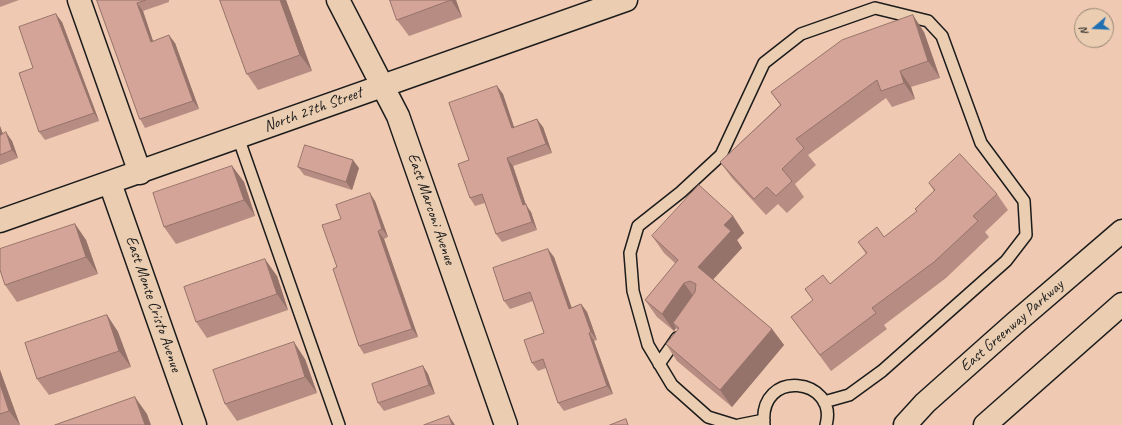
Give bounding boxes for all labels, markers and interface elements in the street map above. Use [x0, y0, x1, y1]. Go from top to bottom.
north arrow [1074, 8, 1114, 48]
text: N [1076, 26, 1091, 37]
street label: North 27th Street [261, 83, 365, 137]
street label: East Marconi Avenue [403, 151, 459, 267]
street label: East Monte Cristo Avenue [121, 234, 185, 374]
street label: East Greenway Parkway [956, 276, 1068, 376]

